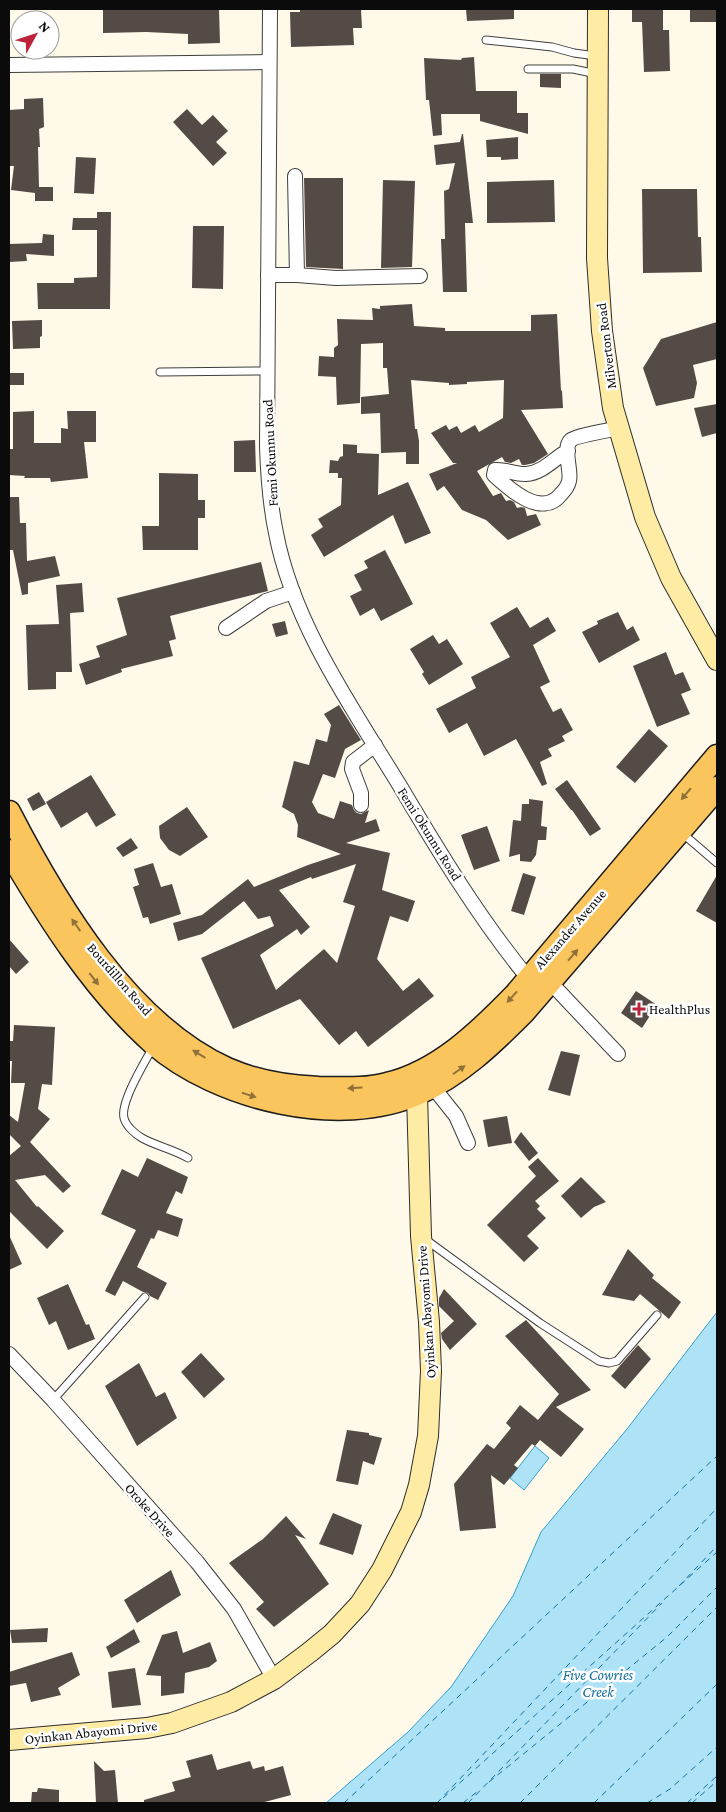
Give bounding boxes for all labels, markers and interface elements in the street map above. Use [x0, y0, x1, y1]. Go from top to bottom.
north arrow [10, 10, 60, 60]
text: N [36, 18, 54, 36]
street label: Milverton Road [593, 302, 619, 390]
street label: Femi Okunnu Road [259, 398, 281, 507]
street label: Femi Okunnu Road [395, 784, 466, 884]
one-way arrow [680, 787, 692, 799]
street label: Alexander Avenue [531, 886, 609, 972]
one-way arrow [71, 918, 81, 932]
street label: Bourdillon Road [84, 940, 156, 1019]
one-way arrow [567, 949, 578, 961]
one-way arrow [89, 972, 100, 985]
one-way arrow [507, 990, 518, 1003]
place label: HealthPlus [649, 1001, 710, 1017]
marker: HealthPlus [633, 1003, 645, 1015]
one-way arrow [193, 1050, 206, 1059]
one-way arrow [452, 1065, 466, 1075]
one-way arrow [347, 1084, 363, 1092]
one-way arrow [242, 1092, 257, 1099]
street label: Oyinkan Abayomi Drive [413, 1245, 439, 1379]
street label: Oroke Drive [122, 1480, 178, 1540]
water label: Five Cowries Creek [563, 1667, 634, 1700]
street label: Oyinkan Abayomi Drive [24, 1717, 158, 1747]

